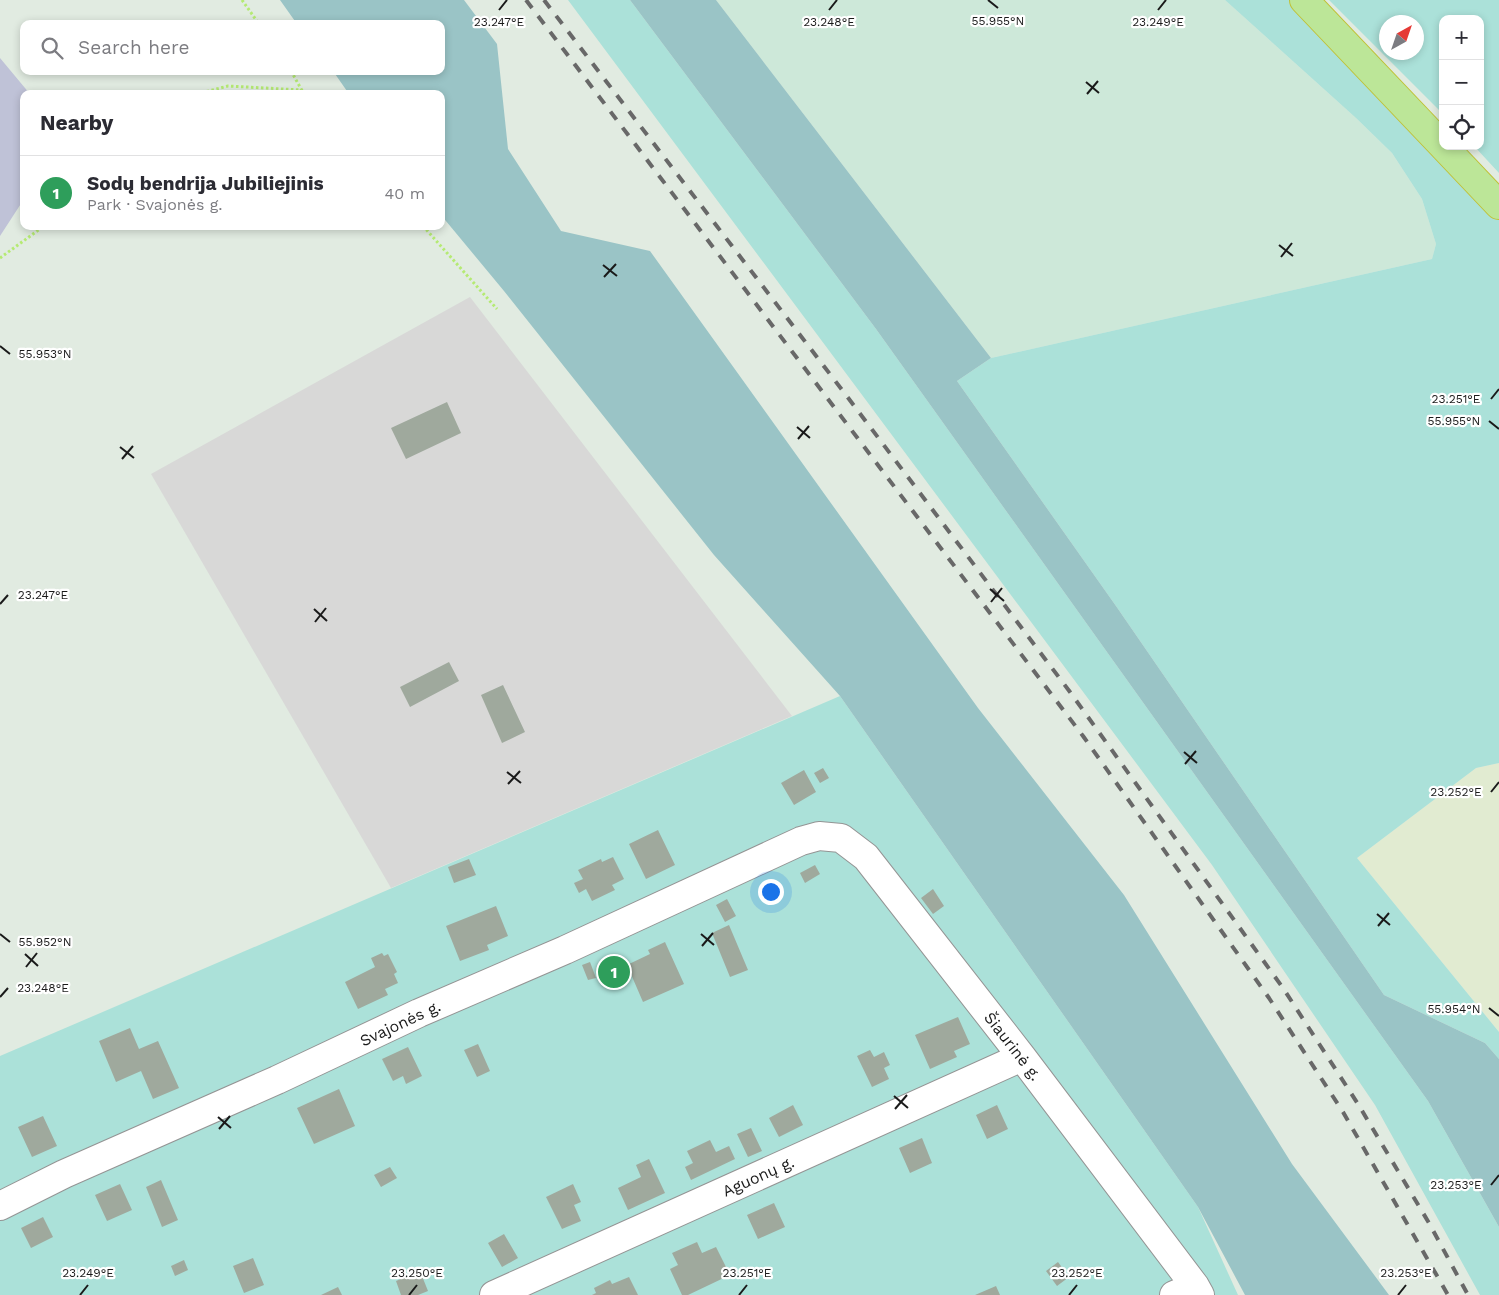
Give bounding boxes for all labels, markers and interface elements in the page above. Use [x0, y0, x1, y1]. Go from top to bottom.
text: 55.955°N [972, 14, 1024, 28]
text: 23.247°E [474, 15, 525, 29]
text: 23.248°E [803, 15, 855, 29]
text: 23.249°E [1132, 15, 1184, 29]
north arrow [1379, 15, 1424, 60]
map controls [1439, 15, 1484, 150]
button: + [1439, 15, 1484, 60]
search box [20, 20, 445, 75]
icon: search [38, 34, 66, 62]
text: Search here [78, 36, 189, 59]
button: − [1439, 60, 1484, 105]
button: locate [1439, 105, 1484, 150]
text: Nearby [40, 110, 113, 135]
text: Sodų bendrija Jubiliejinis [87, 172, 324, 195]
text: 1 [53, 184, 59, 203]
text: 40 m [385, 184, 425, 203]
text: Park · Svajonės g. [87, 195, 223, 214]
text: 55.953°N [19, 347, 71, 361]
text: 23.251°E [1431, 392, 1481, 406]
text: 55.955°N [1428, 414, 1480, 428]
text: 23.247°E [18, 588, 69, 602]
text: 23.252°E [1430, 785, 1482, 799]
your location [758, 879, 784, 905]
text: 55.952°N [19, 935, 71, 949]
pin: 1 [598, 953, 630, 991]
text: 23.248°E [17, 981, 69, 995]
street label: Svajonės g. [357, 996, 444, 1050]
text: 55.954°N [1427, 1002, 1481, 1016]
street label: Šiaurinė g. [980, 1008, 1045, 1084]
street label: Aguonų g. [719, 1152, 797, 1201]
text: 23.253°E [1430, 1178, 1482, 1192]
text: 23.249°E [62, 1266, 114, 1280]
text: 23.250°E [391, 1266, 443, 1280]
text: 23.251°E [722, 1266, 772, 1280]
text: 23.252°E [1051, 1266, 1103, 1280]
text: 23.253°E [1380, 1266, 1432, 1280]

